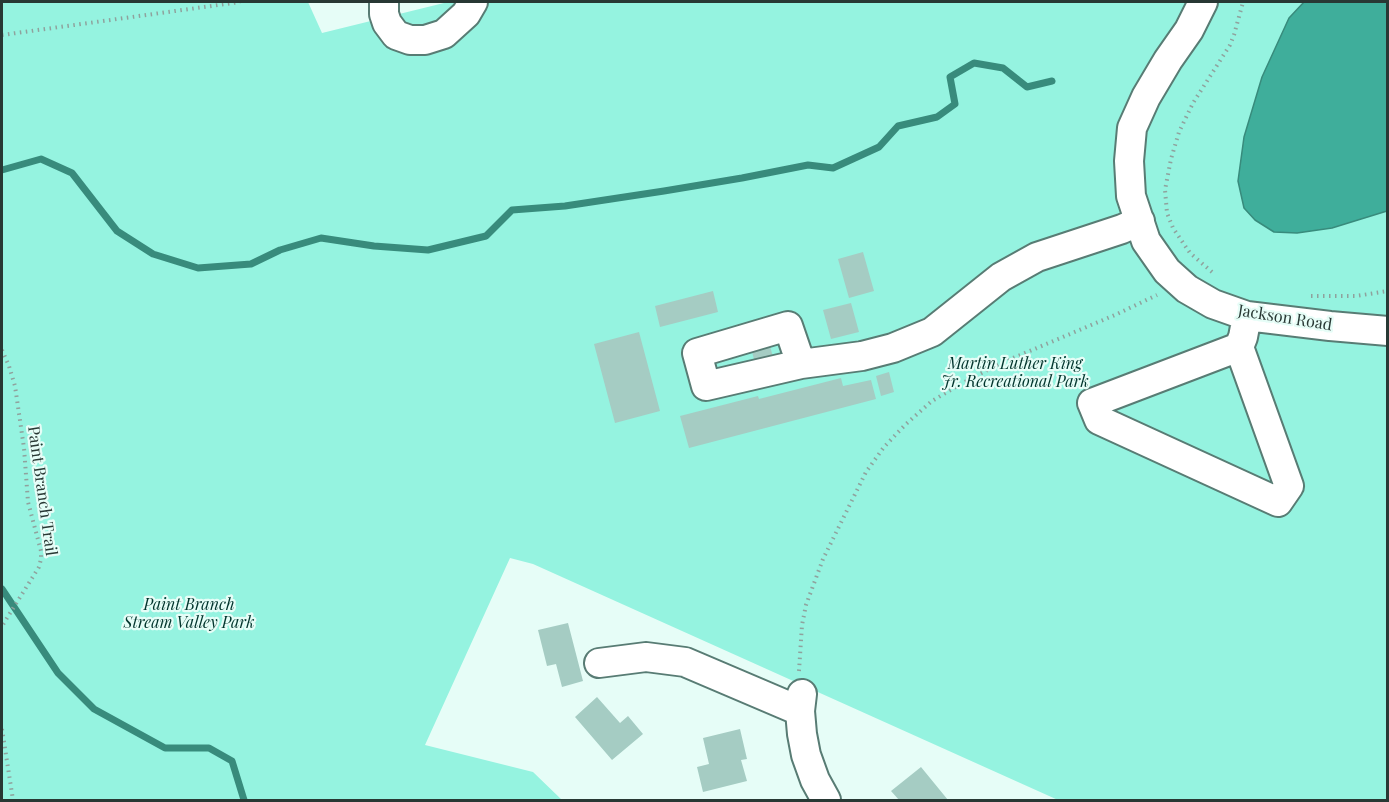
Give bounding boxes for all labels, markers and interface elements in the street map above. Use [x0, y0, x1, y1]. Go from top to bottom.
street label: Jackson Road [1236, 301, 1334, 335]
park label: Martin Luther King Jr. Recreational Park [941, 354, 1089, 392]
street label: Paint Branch Trail [23, 425, 61, 557]
park label: Paint Branch Stream Valley Park [124, 595, 254, 633]

